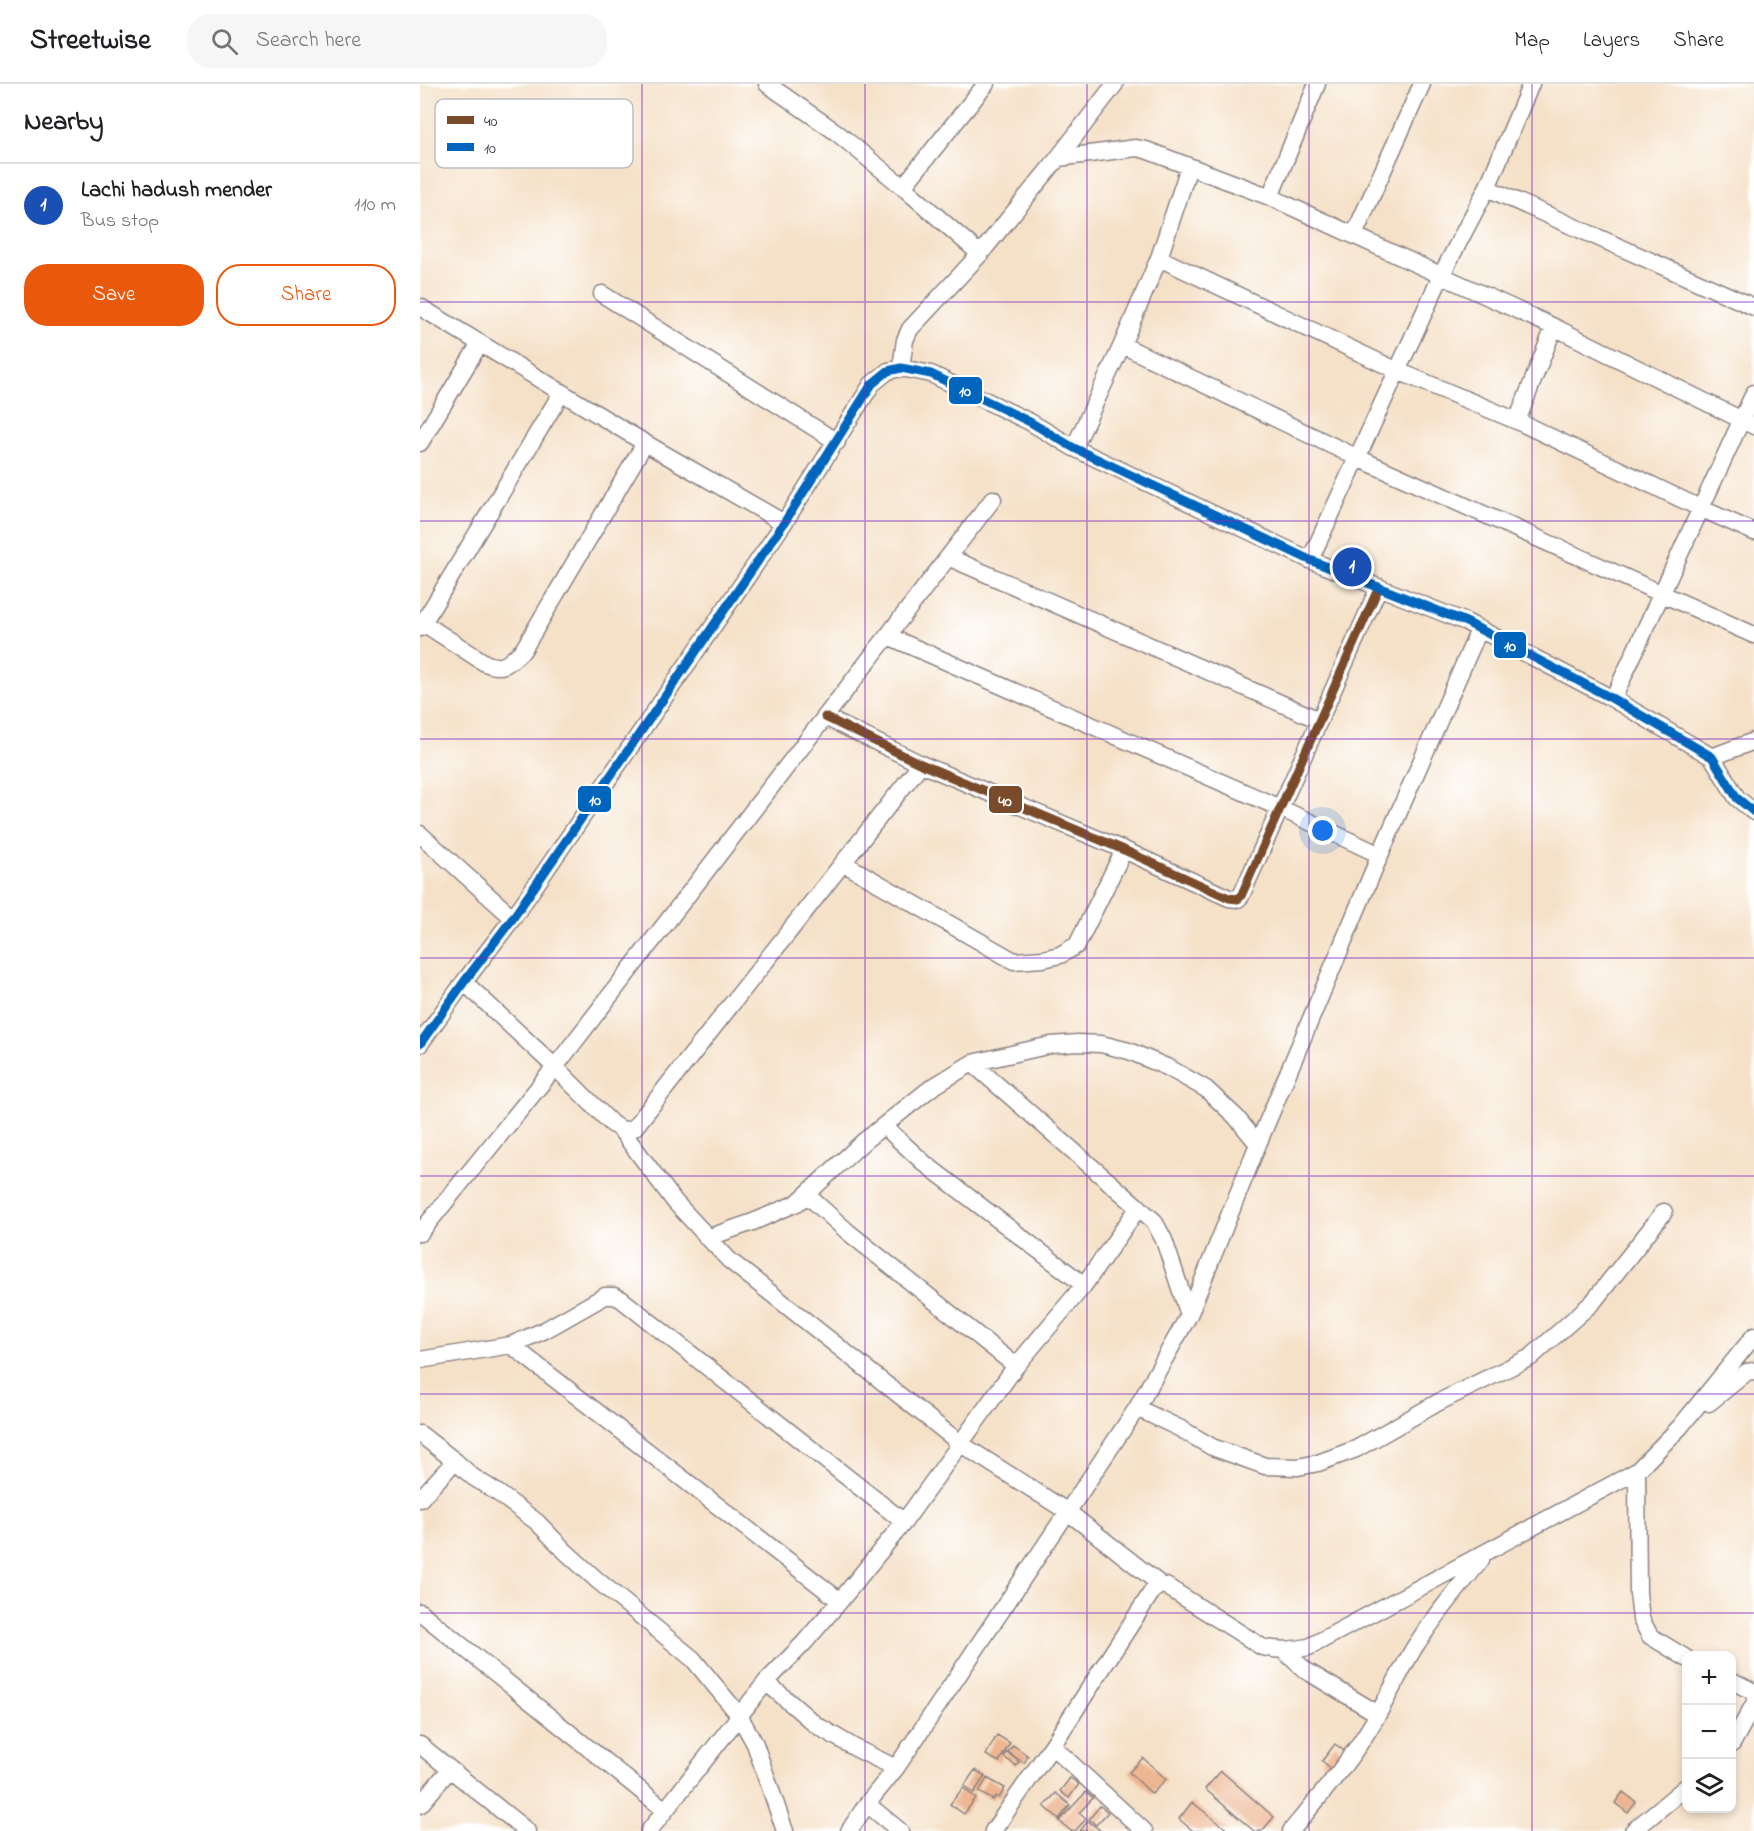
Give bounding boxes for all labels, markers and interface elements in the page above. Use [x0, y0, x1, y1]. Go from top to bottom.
search box [187, 14, 607, 68]
text: Streetwise [30, 21, 151, 62]
icon: search [208, 25, 241, 58]
text: Search here [256, 25, 361, 57]
text: Map [1514, 26, 1550, 56]
text: Layers [1583, 26, 1640, 56]
text: Share [1673, 26, 1724, 56]
legend [435, 99, 633, 168]
text: Nearby [24, 104, 103, 142]
text: 40 [484, 110, 498, 134]
text: 10 [484, 137, 496, 161]
text: Lachi hadush mender [81, 175, 272, 207]
text: 1 [40, 191, 47, 220]
text: 110 m [354, 191, 396, 220]
text: Bus stop [81, 207, 159, 236]
button: Save [24, 264, 204, 326]
button: Share [216, 264, 396, 326]
line badge: 10 [948, 376, 983, 405]
text: 10 [959, 380, 971, 404]
pin: 1 [1332, 544, 1372, 590]
line badge: 10 [1493, 631, 1527, 659]
text: 10 [1504, 635, 1516, 659]
line badge: 10 [577, 785, 612, 813]
line badge: 40 [988, 785, 1023, 814]
text: 10 [589, 789, 601, 813]
text: 40 [997, 790, 1012, 814]
your location [1308, 816, 1337, 845]
map controls [1682, 1651, 1736, 1813]
button: + [1682, 1651, 1736, 1705]
button: − [1682, 1705, 1736, 1759]
button: layers [1682, 1759, 1736, 1813]

